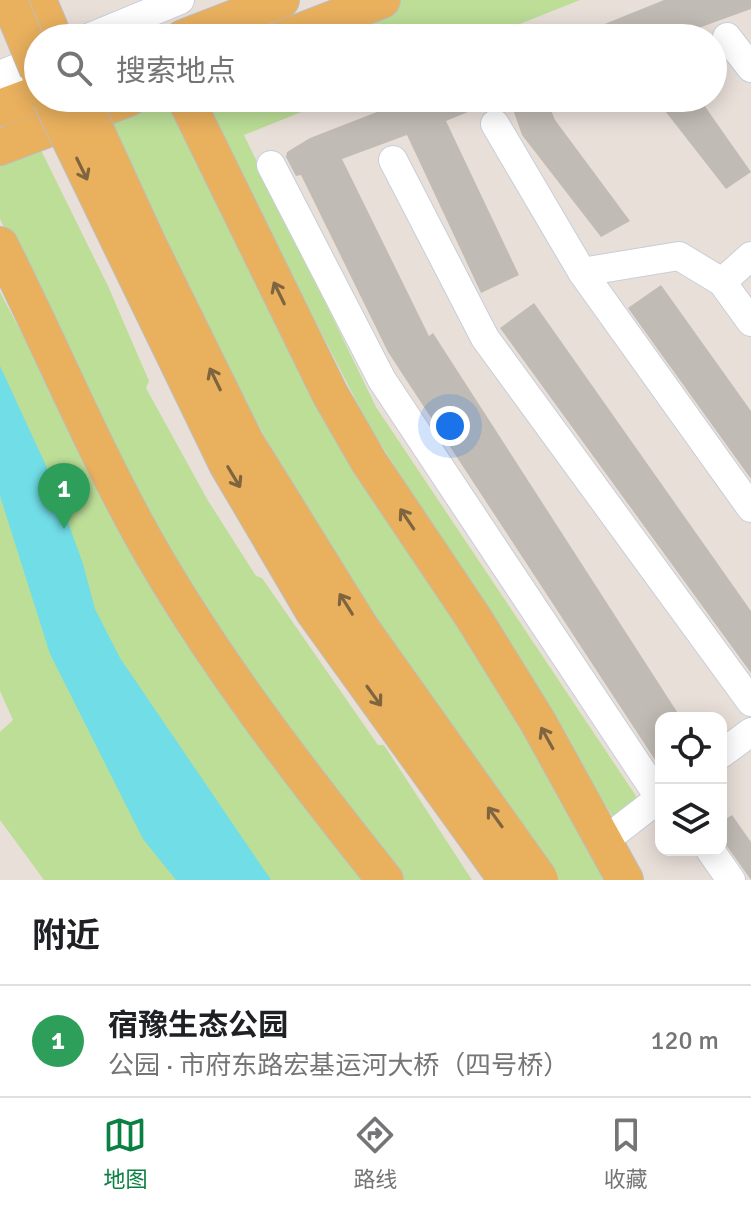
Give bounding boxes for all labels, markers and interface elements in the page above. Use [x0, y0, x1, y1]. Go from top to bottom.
search box [24, 24, 727, 112]
icon: search [52, 46, 96, 90]
text: 搜索地点 [116, 53, 236, 90]
one-way arrow [74, 157, 90, 181]
one-way arrow [271, 282, 286, 306]
one-way arrow [206, 368, 222, 392]
your location [430, 406, 470, 446]
pin: 1 [38, 463, 90, 529]
one-way arrow [226, 465, 242, 488]
one-way arrow [399, 508, 415, 531]
one-way arrow [337, 593, 353, 616]
one-way arrow [366, 685, 383, 706]
map controls [655, 712, 727, 856]
button: locate [655, 712, 727, 784]
one-way arrow [539, 727, 555, 750]
button: layers [655, 784, 727, 856]
one-way arrow [487, 806, 503, 828]
text: 附近 [32, 915, 100, 957]
text: 宿豫生态公园 [108, 1007, 288, 1044]
text: 1 [51, 1025, 65, 1057]
text: 120 m [650, 1025, 719, 1057]
text: 公园 · 市府东路宏基运河大桥（四号桥） [108, 1050, 569, 1082]
tab: 地图 [103, 1113, 147, 1193]
tab: 路线 [353, 1113, 398, 1193]
tab: 收藏 [604, 1113, 648, 1193]

